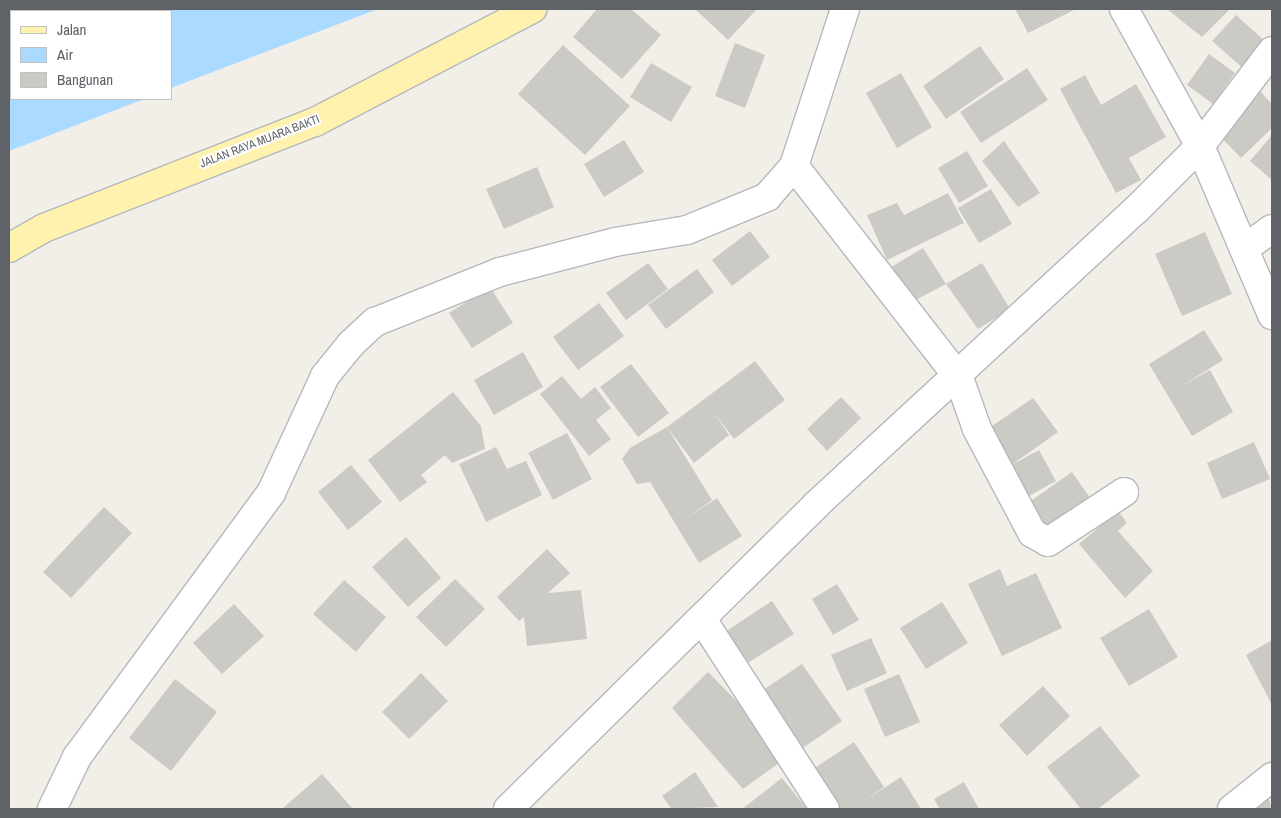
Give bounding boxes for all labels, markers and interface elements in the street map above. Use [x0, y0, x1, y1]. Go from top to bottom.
legend [10, 10, 172, 100]
text: Jalan [57, 19, 86, 40]
text: Air [57, 44, 73, 65]
text: Bangunan [57, 69, 113, 90]
street label: JALAN RAYA MUARA BAKTI [198, 112, 322, 172]

